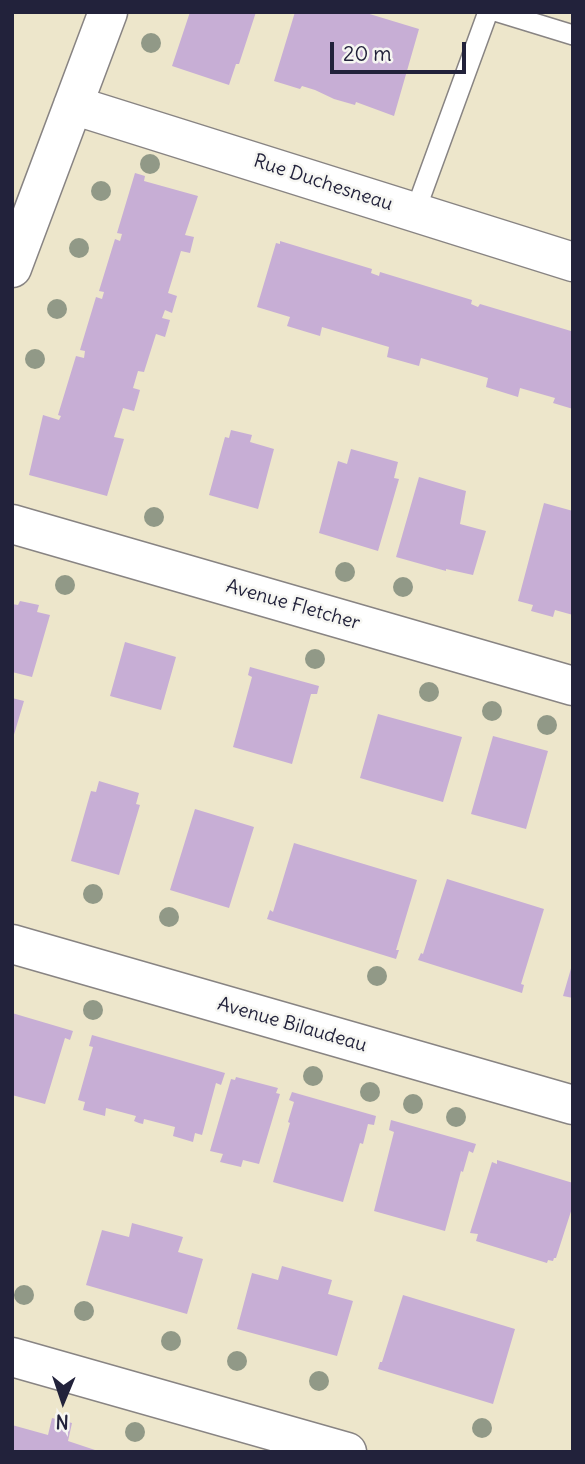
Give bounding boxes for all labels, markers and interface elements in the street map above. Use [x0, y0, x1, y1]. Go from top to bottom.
scale bar [333, 28, 470, 72]
text: 20 m [343, 40, 392, 67]
street label: Rue Duchesneau [251, 150, 395, 216]
street label: Avenue Fletcher [223, 575, 363, 635]
street label: Avenue Bilaudeau [215, 993, 369, 1057]
north arrow [28, 1366, 98, 1436]
text: N [55, 1410, 69, 1434]

